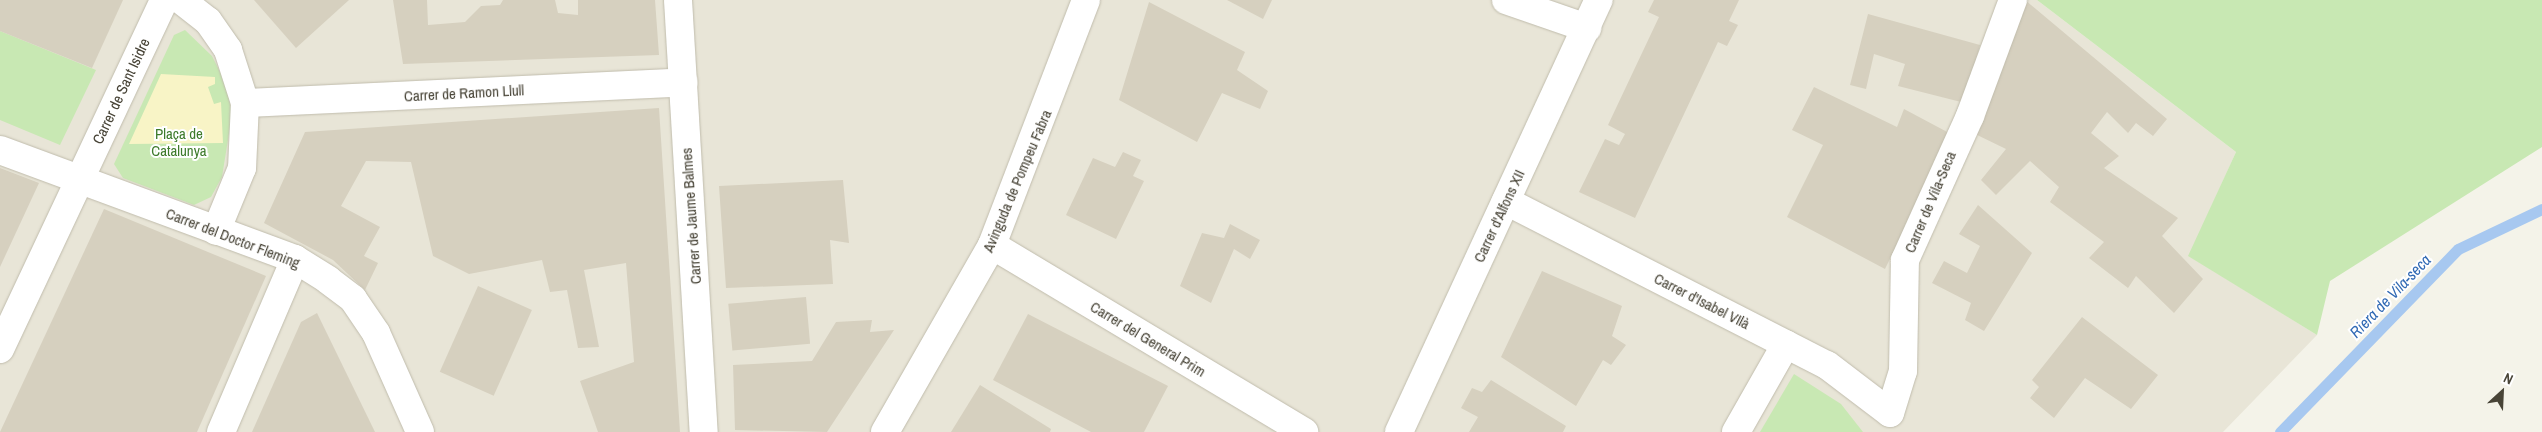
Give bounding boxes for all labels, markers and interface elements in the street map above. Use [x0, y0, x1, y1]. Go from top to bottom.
street label: Carrer de Sant Isidre [89, 35, 153, 147]
street label: Carrer de Ramon Llull [403, 81, 525, 105]
street label: Avinguda de Pompeu Fabra [979, 107, 1055, 255]
park label: Plaça de Catalunya [151, 124, 207, 159]
street label: Carrer de Jaume Balmes [677, 147, 705, 285]
street label: Carrer de Vila-Seca [1901, 149, 1959, 255]
street label: Carrer d'Alfons XII [1470, 167, 1528, 265]
street label: Carrer del Doctor Fleming [163, 204, 303, 272]
water label: Riera de Vila-seca [2345, 250, 2435, 342]
street label: Carrer d'Isabel VIlà [1651, 269, 1753, 333]
street label: Carrer del General Prim [1087, 297, 1209, 381]
north arrow [2477, 367, 2527, 417]
text: N [2501, 368, 2516, 388]

